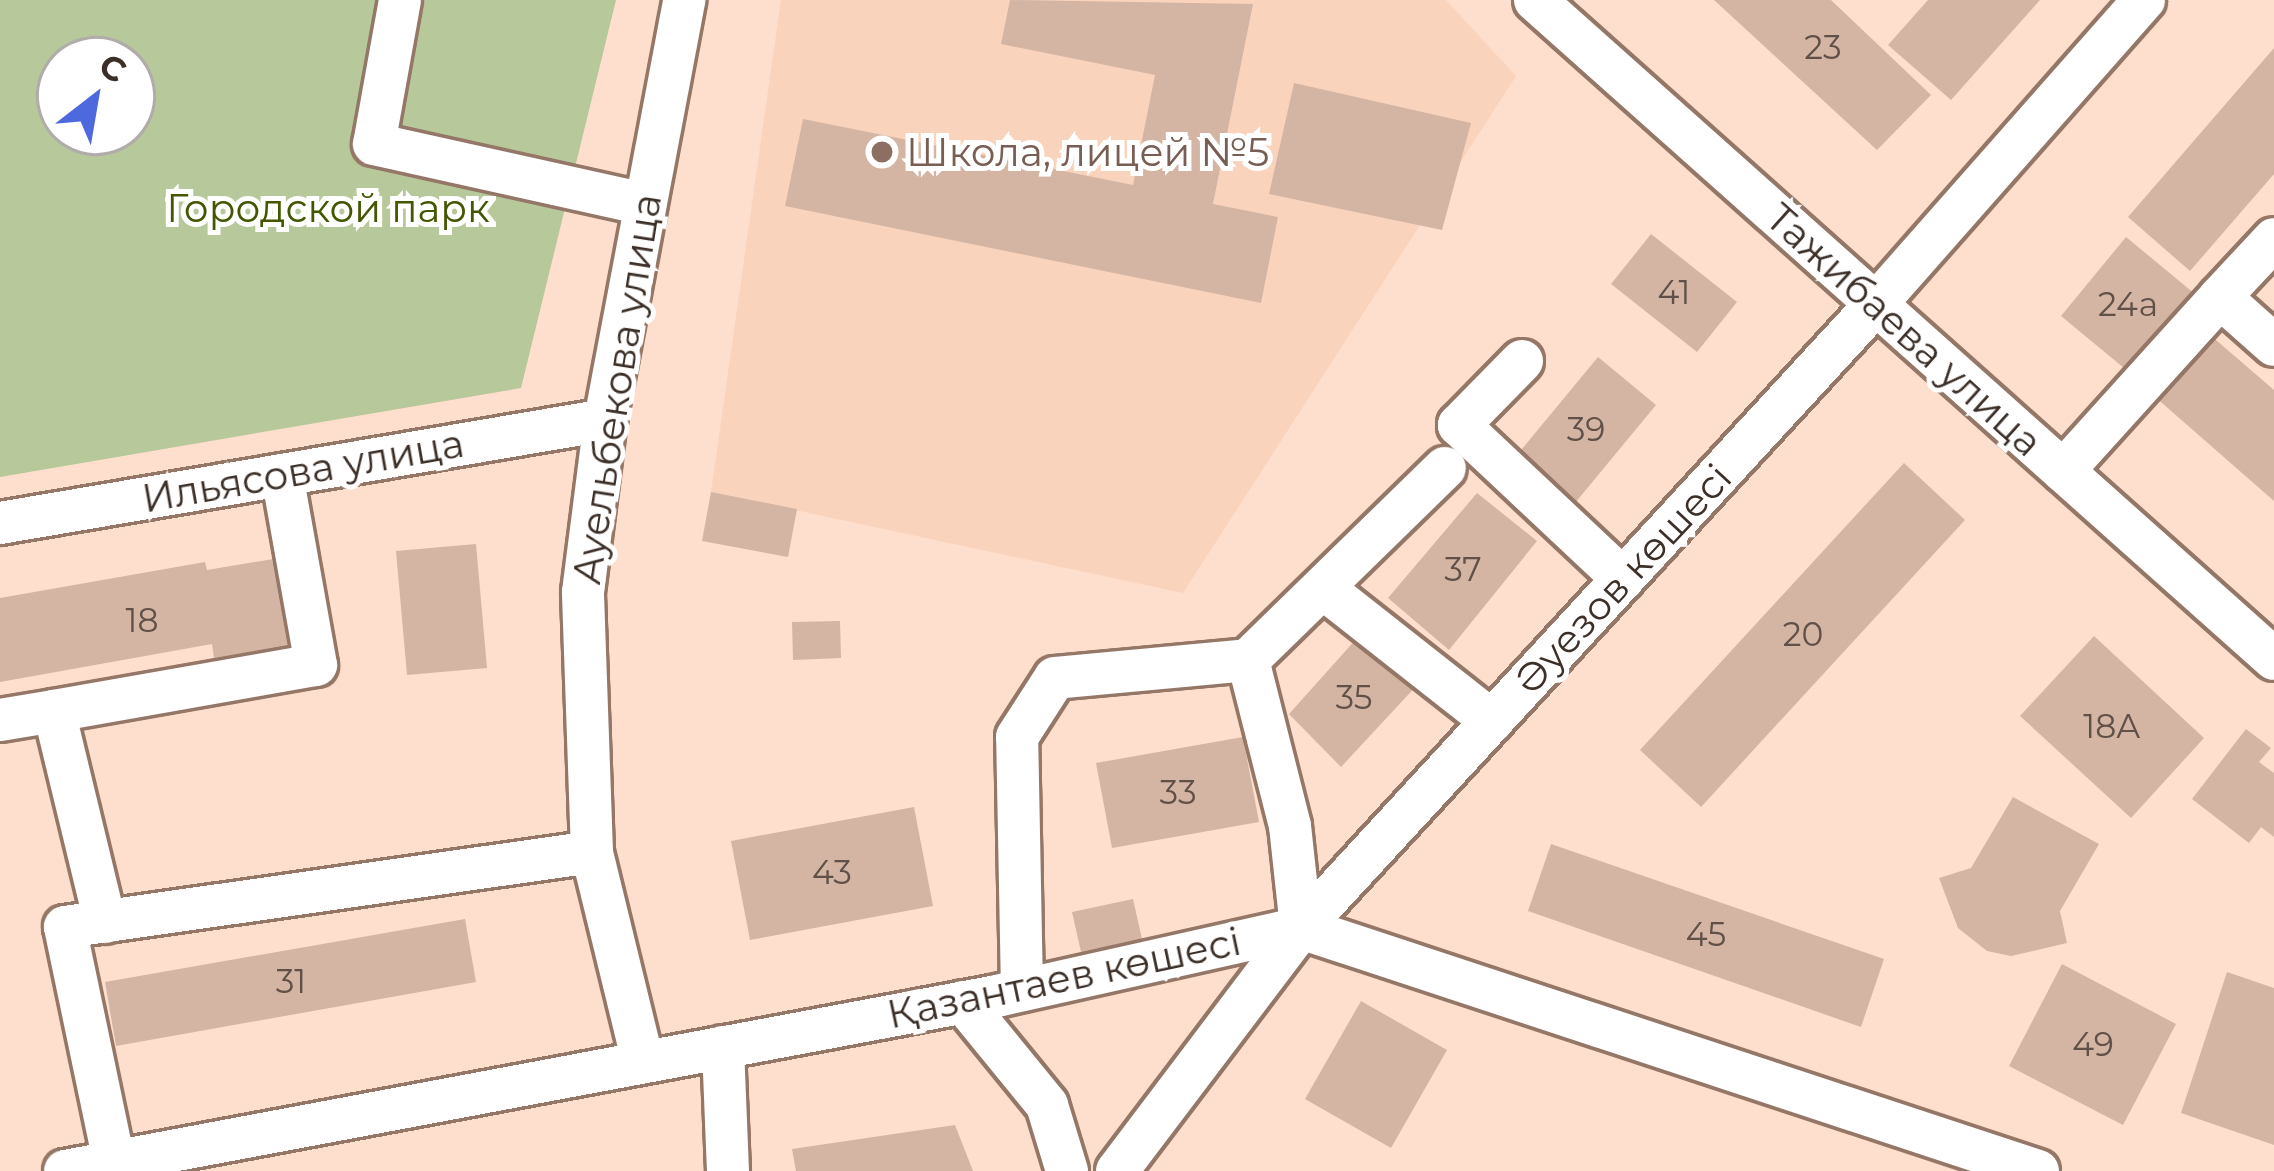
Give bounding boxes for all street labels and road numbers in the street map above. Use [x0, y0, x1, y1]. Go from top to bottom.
street label: Ауельбекова улица [563, 191, 671, 587]
street label: Тажибаева улица [1757, 194, 2051, 466]
street label: Ильясова улица [139, 420, 467, 522]
street label: Әуезов көшесі [1505, 455, 1741, 703]
street label: Қазантаев көшесі [883, 918, 1245, 1038]

